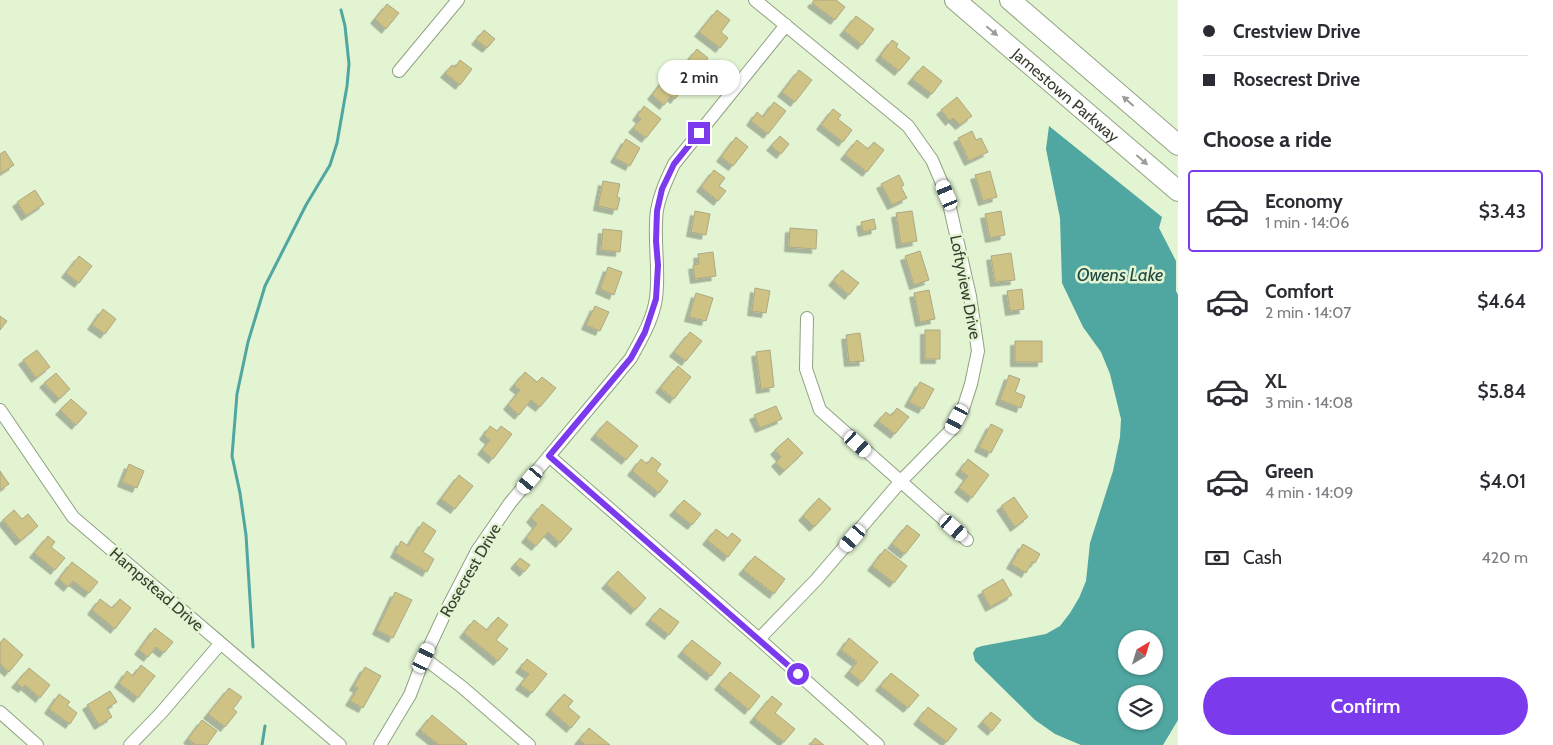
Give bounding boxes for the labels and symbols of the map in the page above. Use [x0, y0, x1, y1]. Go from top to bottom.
one-way arrow [986, 26, 999, 37]
street label: Jamestown Parkway [1008, 44, 1123, 146]
callout: 2 min [658, 61, 740, 96]
one-way arrow [1121, 96, 1134, 107]
route end [688, 122, 710, 144]
one-way arrow [1136, 154, 1148, 165]
car [934, 178, 959, 212]
street label: Loftyview Drive [946, 233, 985, 341]
water label: Owens Lake [1077, 264, 1163, 286]
car [943, 402, 970, 436]
car [841, 428, 874, 460]
car [514, 464, 545, 496]
car [937, 512, 970, 544]
street label: Rosecrest Drive [436, 520, 505, 620]
car [837, 522, 868, 554]
street label: Hampstead Drive [106, 544, 207, 635]
north arrow [1118, 630, 1162, 675]
car [410, 641, 437, 675]
route start [787, 663, 809, 685]

